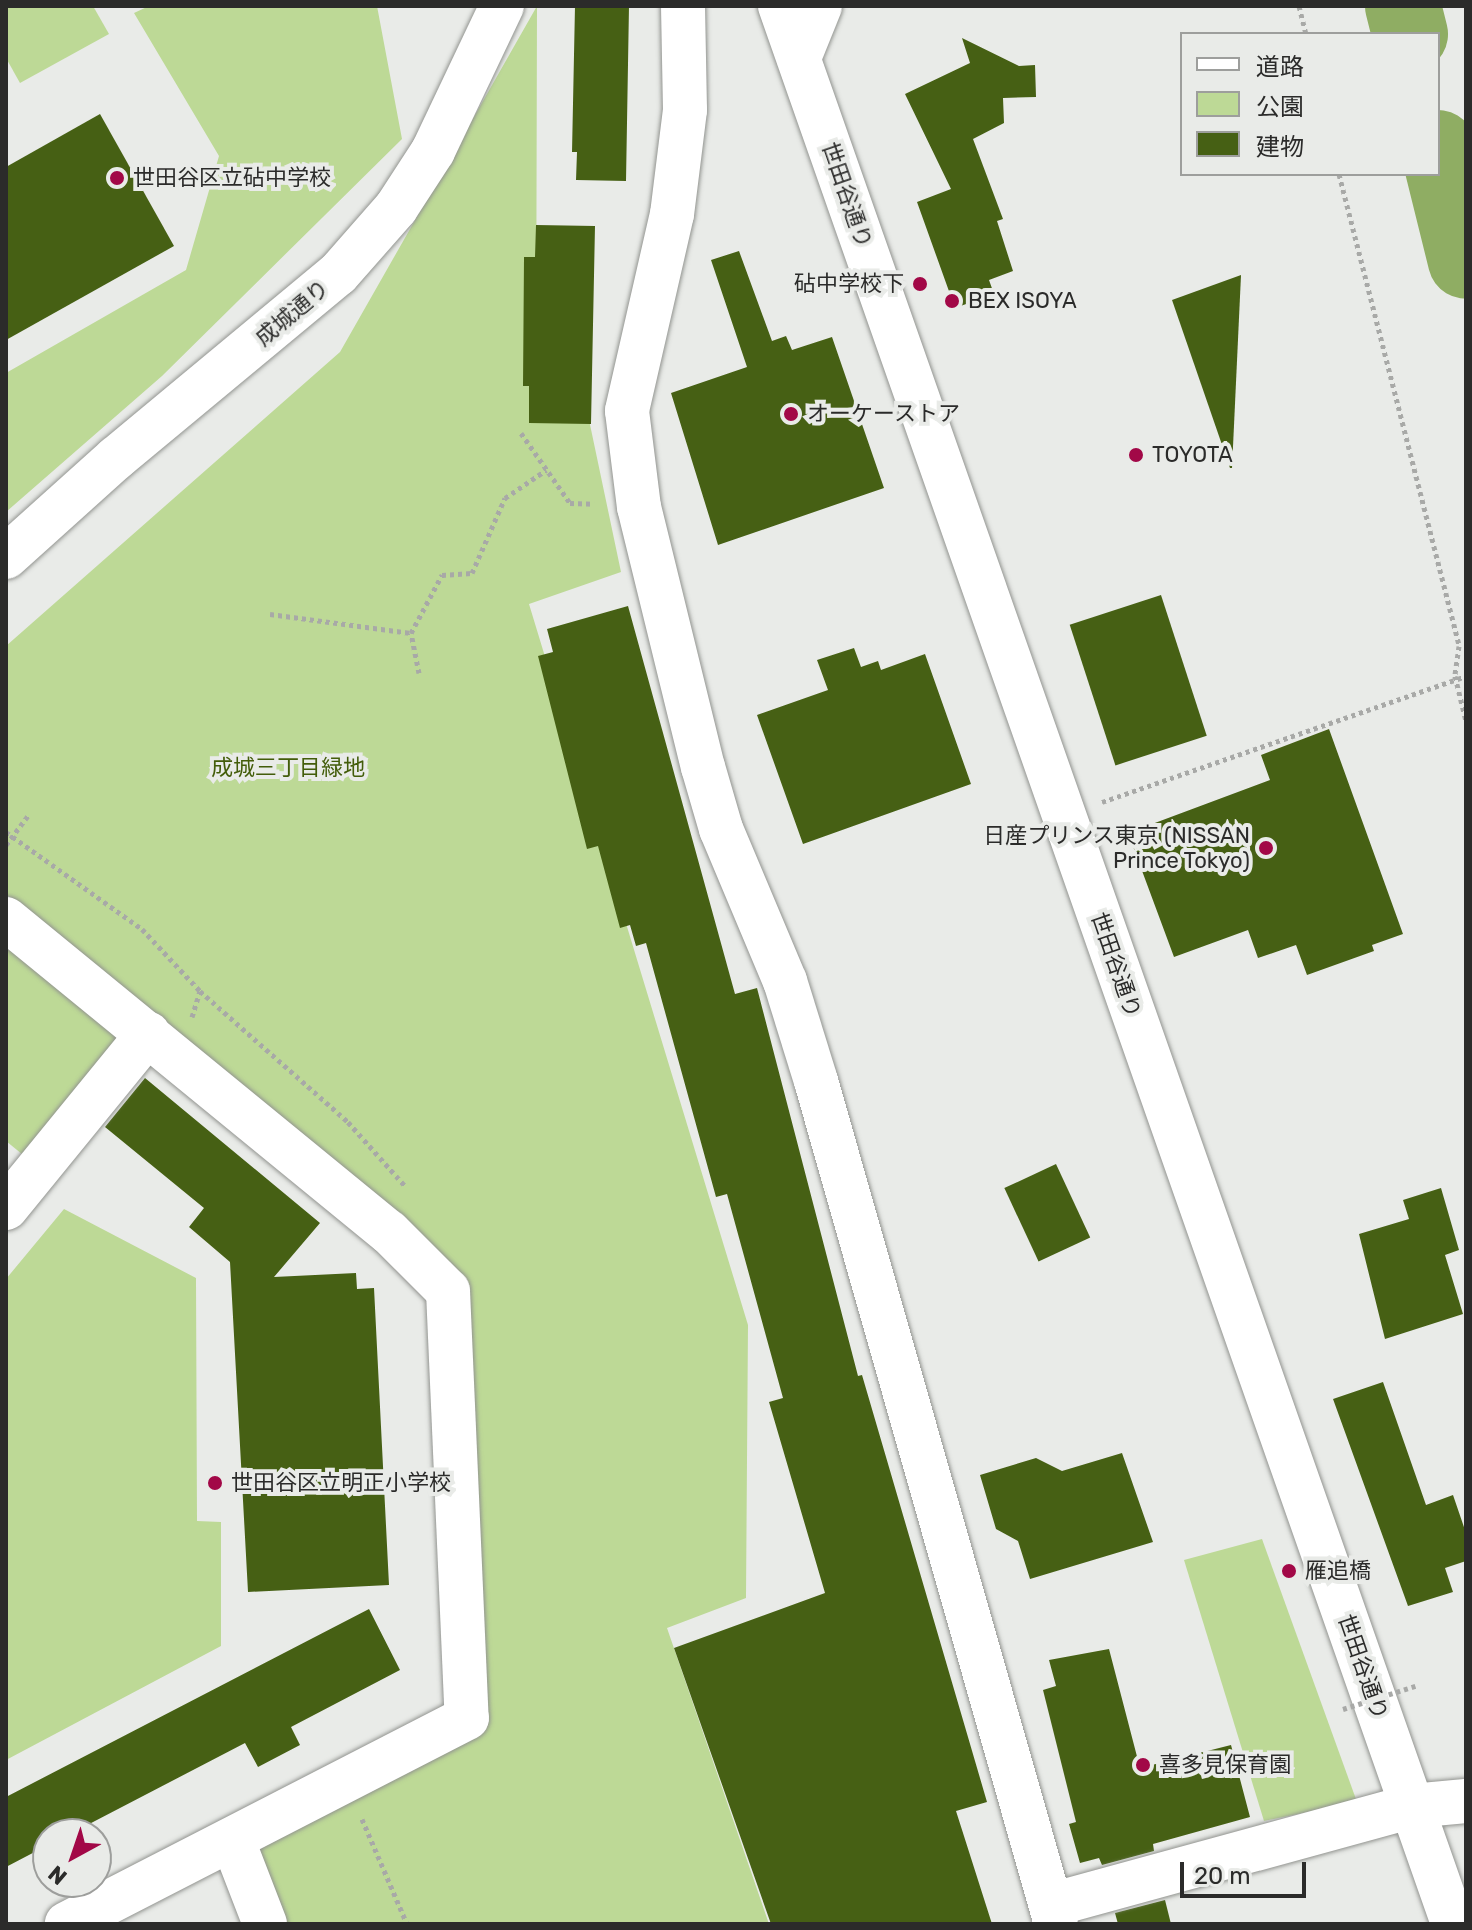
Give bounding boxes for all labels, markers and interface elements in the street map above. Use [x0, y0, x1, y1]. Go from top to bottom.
legend [1180, 32, 1440, 176]
text: 道路 [1256, 53, 1304, 81]
text: 公園 [1256, 93, 1304, 121]
text: 建物 [1256, 133, 1304, 161]
street label: 世田谷通り [817, 139, 877, 251]
place label: 世田谷区立砧中学校 [133, 165, 331, 191]
marker: 世田谷区立砧中学校 [108, 169, 126, 187]
place label: 砧中学校下 [794, 271, 904, 297]
street label: 成城通り [250, 275, 334, 351]
marker: 砧中学校下 [911, 275, 929, 293]
place label: BEX ISOYA [968, 288, 1077, 314]
marker: BEX ISOYA [943, 292, 961, 310]
place label: オーケーストア [807, 401, 961, 427]
marker: オーケーストア [782, 405, 800, 423]
place label: TOYOTA [1152, 442, 1233, 468]
marker: TOYOTA [1127, 446, 1145, 464]
park label: 成城三丁目緑地 [211, 755, 365, 781]
place label: 日産プリンス東京 (NISSAN Prince Tokyo) [983, 822, 1250, 874]
marker: 日産プリンス東京 (NISSAN Prince Tokyo) [1257, 839, 1275, 857]
street label: 世田谷通り [1086, 909, 1146, 1021]
place label: 世田谷区立明正小学校 [231, 1470, 451, 1496]
marker: 世田谷区立明正小学校 [206, 1474, 224, 1492]
place label: 雁追橋 [1305, 1558, 1371, 1584]
marker: 雁追橋 [1280, 1562, 1298, 1580]
street label: 世田谷通り [1333, 1611, 1393, 1723]
place label: 喜多見保育園 [1159, 1752, 1291, 1778]
marker: 喜多見保育園 [1134, 1756, 1152, 1774]
north arrow [32, 1818, 112, 1898]
scale bar [1184, 1846, 1310, 1896]
text: N [43, 1860, 72, 1891]
text: 20 m [1194, 1862, 1251, 1890]

